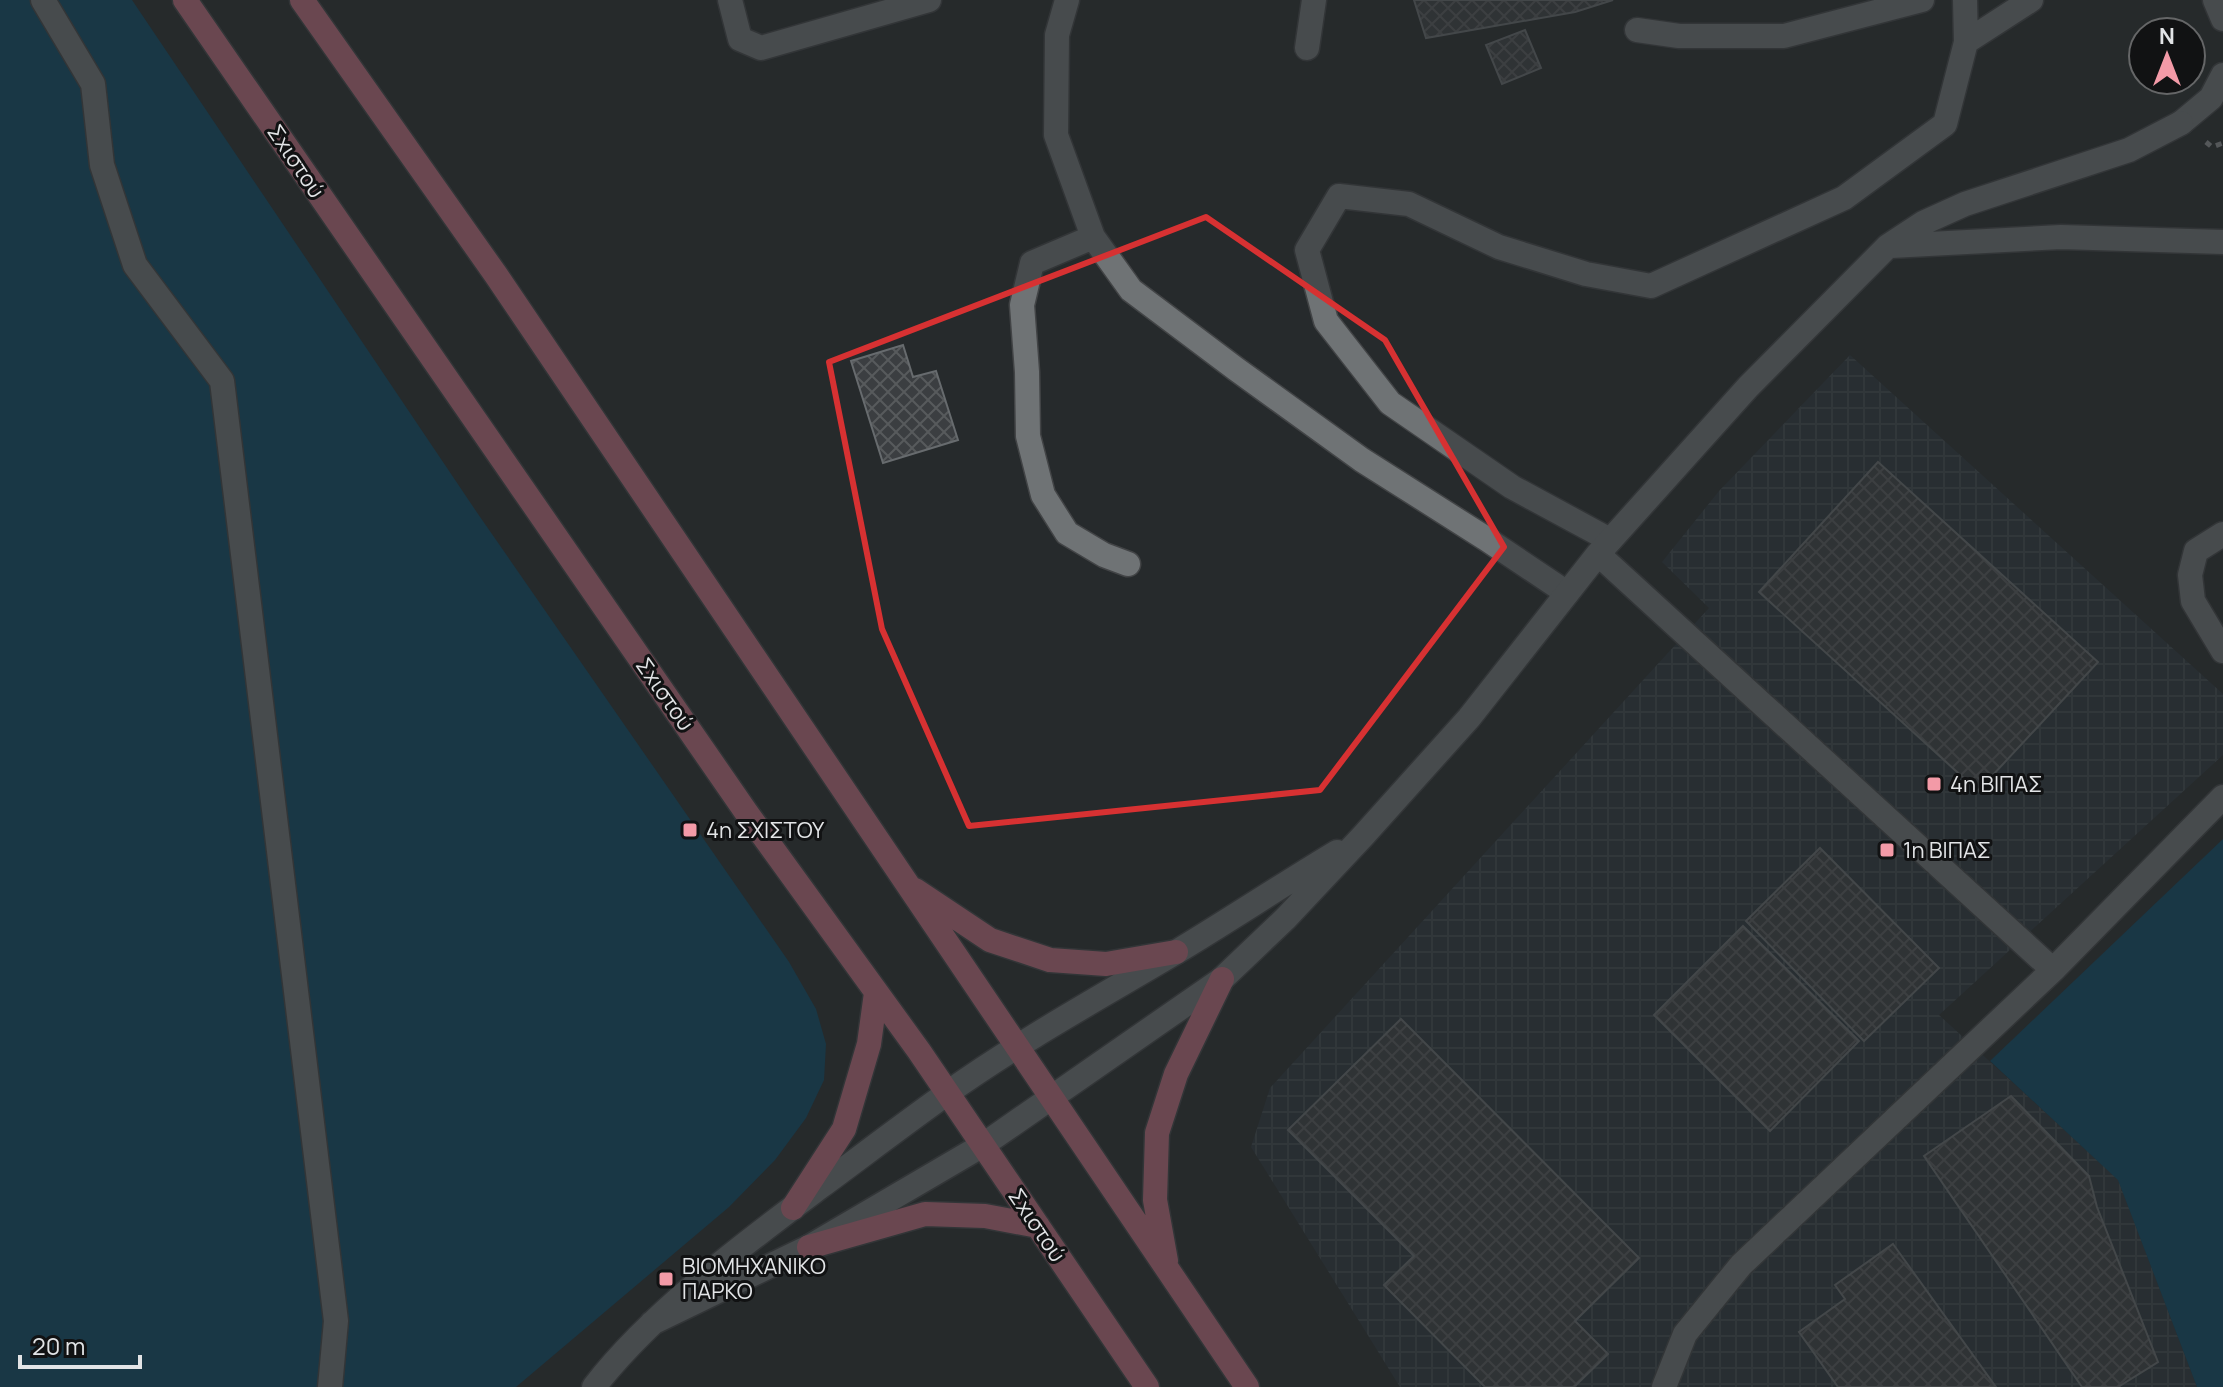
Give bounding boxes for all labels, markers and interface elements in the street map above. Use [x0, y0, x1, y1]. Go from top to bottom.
north arrow [2127, 16, 2207, 96]
text: N [2159, 21, 2175, 51]
street label: Σχιστού [260, 118, 332, 204]
street label: Σχιστού [629, 652, 701, 736]
place label: 4η ΒΙΠΑΣ [1950, 769, 2043, 799]
marker: 4η ΒΙΠΑΣ [1925, 775, 1943, 793]
place label: 4η ΣΧΙΣΤΟΥ [706, 815, 825, 845]
marker: 4η ΣΧΙΣΤΟΥ [681, 821, 699, 839]
place label: 1η ΒΙΠΑΣ [1903, 835, 1991, 865]
marker: 1η ΒΙΠΑΣ [1878, 841, 1896, 859]
street label: Σχιστού [1001, 1182, 1073, 1268]
place label: ΒΙΟΜΗΧΑΝΙΚΟ ΠΑΡΚΟ [682, 1251, 826, 1306]
marker: ΒΙΟΜΗΧΑΝΙΚΟ ΠΑΡΚΟ [657, 1270, 675, 1288]
scale bar [20, 1319, 140, 1369]
text: 20 m [32, 1329, 85, 1362]

